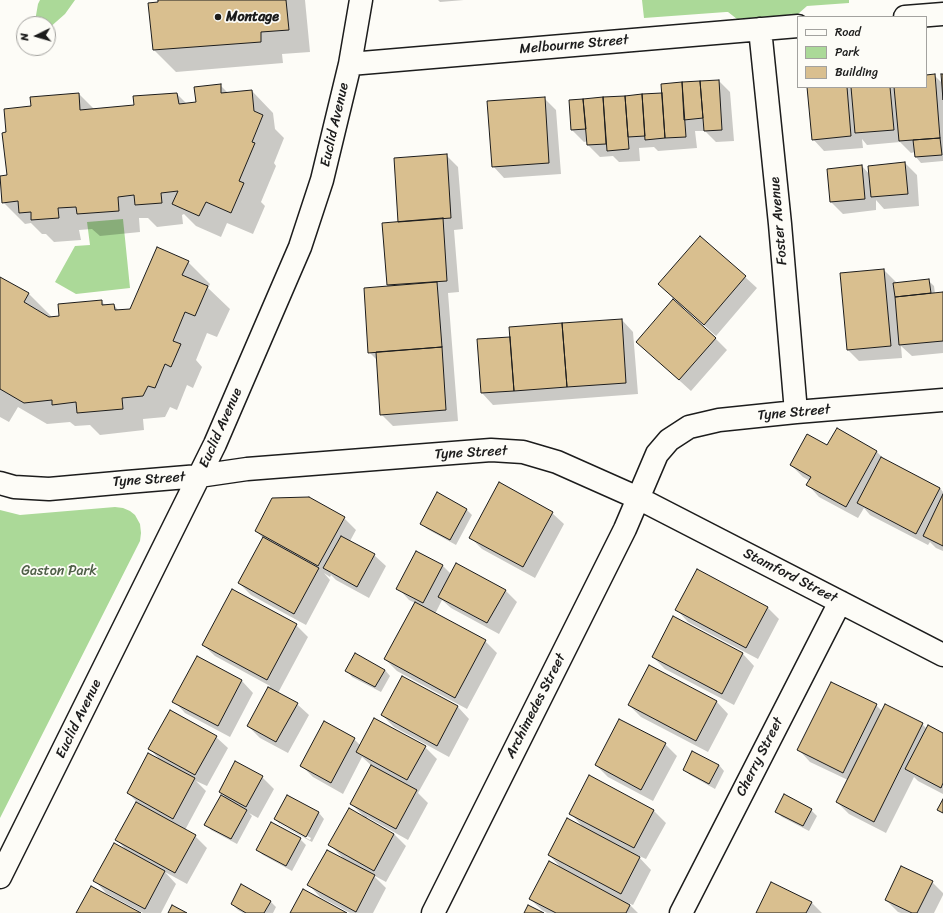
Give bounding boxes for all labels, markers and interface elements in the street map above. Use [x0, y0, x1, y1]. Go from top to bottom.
place label: Montage [226, 9, 279, 25]
marker: Montage [213, 12, 223, 22]
north arrow [16, 16, 56, 56]
legend [797, 16, 927, 88]
text: Road [835, 21, 861, 43]
text: N [15, 32, 34, 42]
street label: Melbourne Street [519, 32, 629, 58]
text: Park [835, 41, 860, 63]
text: Building [835, 61, 878, 83]
street label: Euclid Avenue [317, 81, 353, 169]
street label: Foster Avenue [767, 176, 791, 266]
street label: Euclid Avenue [196, 385, 246, 471]
street label: Tyne Street [757, 401, 831, 425]
street label: Tyne Street [434, 443, 508, 463]
street label: Tyne Street [112, 469, 186, 491]
street label: Stamford Street [740, 545, 840, 607]
park label: Gaston Park [21, 563, 97, 579]
street label: Archimedes Street [502, 651, 570, 761]
street label: Euclid Avenue [53, 677, 105, 761]
street label: Cherry Street [733, 715, 787, 799]

